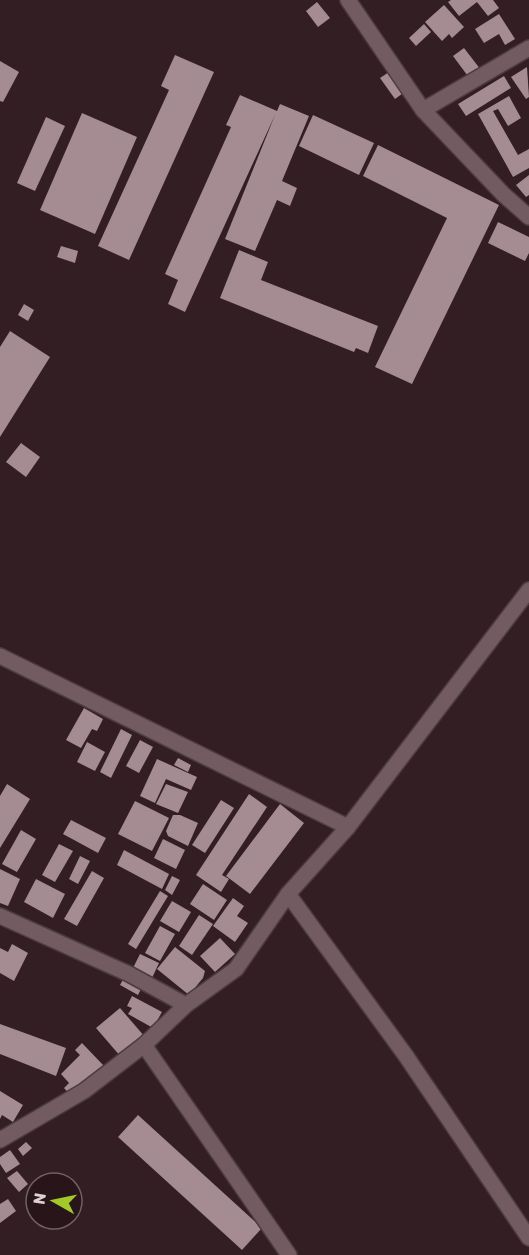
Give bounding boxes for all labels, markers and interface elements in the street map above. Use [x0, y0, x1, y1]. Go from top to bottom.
north arrow [24, 1171, 84, 1231]
text: N [29, 1192, 50, 1206]

